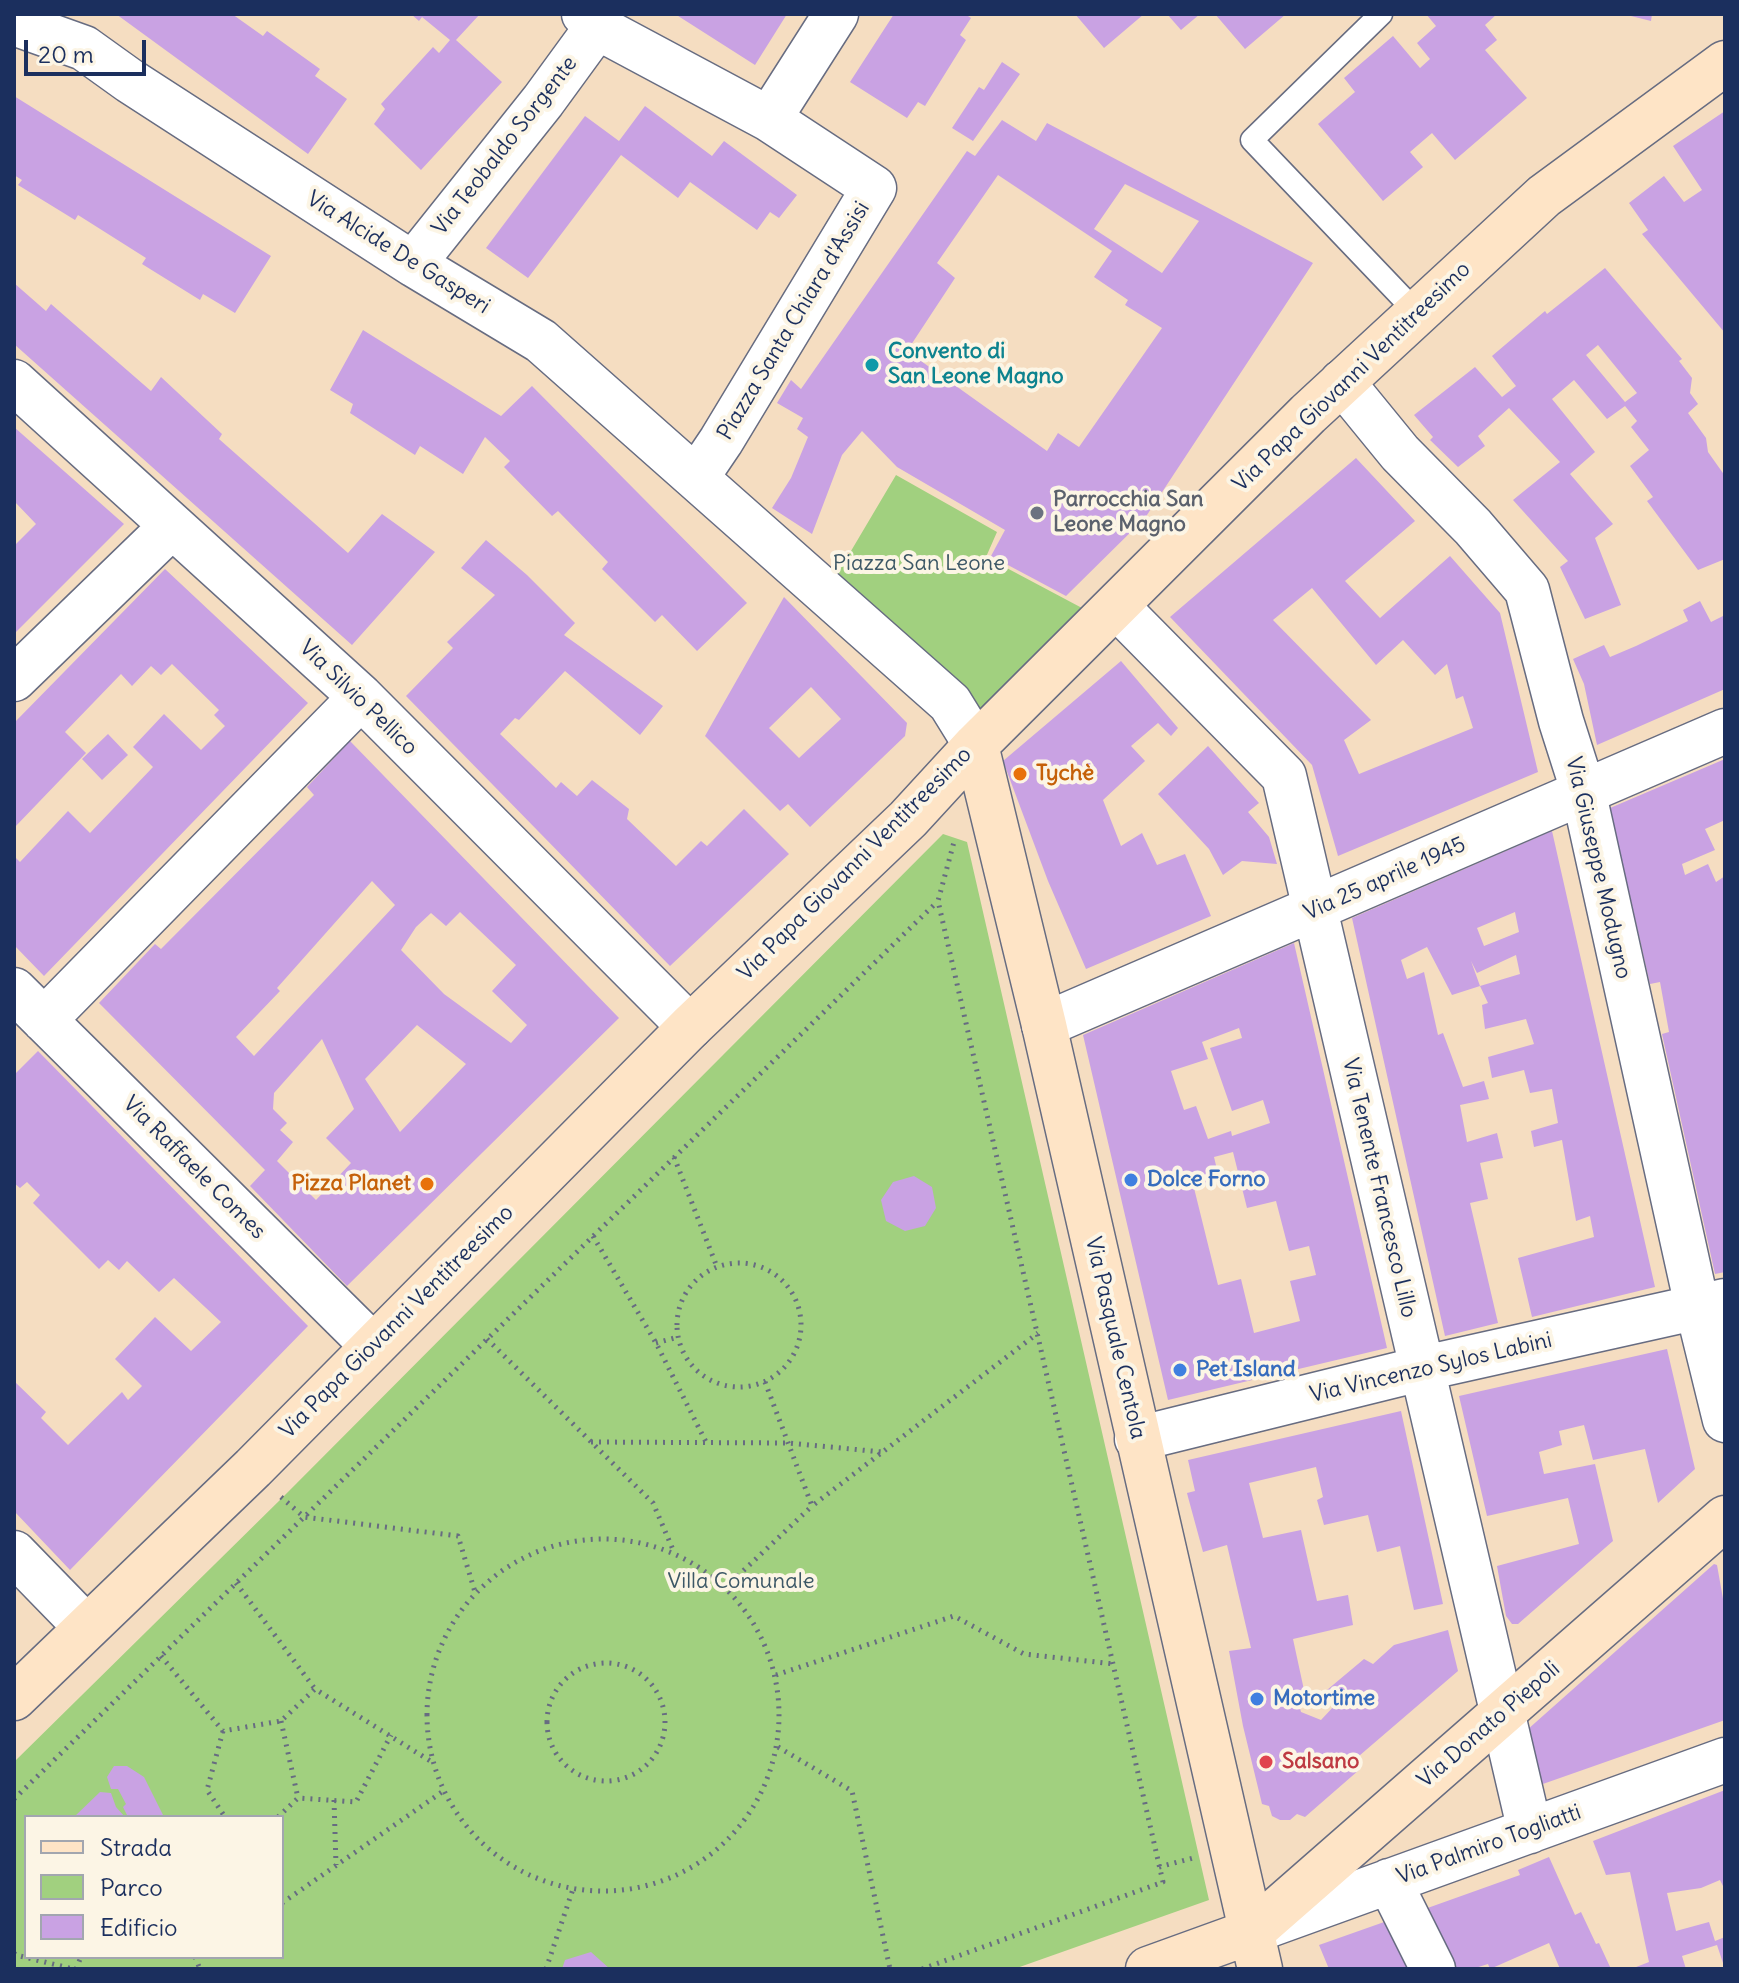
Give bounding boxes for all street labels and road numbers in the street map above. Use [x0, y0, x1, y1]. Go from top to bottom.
street label: Via Teobaldo Sorgente [427, 51, 583, 241]
street label: Via Alcide De Gasperi [302, 186, 494, 320]
street label: Piazza Santa Chiara d'Assisi [712, 197, 876, 445]
street label: Via Papa Giovanni Ventitreesimo [1228, 256, 1476, 498]
street label: Via Silvio Pellico [293, 635, 423, 761]
street label: Via Papa Giovanni Ventitreesimo [733, 742, 977, 986]
street label: Via Giuseppe Modugno [1560, 754, 1636, 982]
street label: Via 25 aprile 1945 [1300, 832, 1470, 926]
street label: Via Tenente Francesco Lillo [1336, 1056, 1422, 1320]
street label: Via Raffaele Comes [117, 1091, 271, 1245]
street label: Via Papa Giovanni Ventitreesimo [275, 1200, 519, 1444]
street label: Via Pasquale Centola [1079, 1234, 1151, 1442]
street label: Via Vincenzo Sylos Labini [1307, 1327, 1555, 1409]
street label: Via Donato Piepoli [1413, 1656, 1565, 1794]
street label: Via Palmiro Togliatti [1393, 1799, 1585, 1891]

